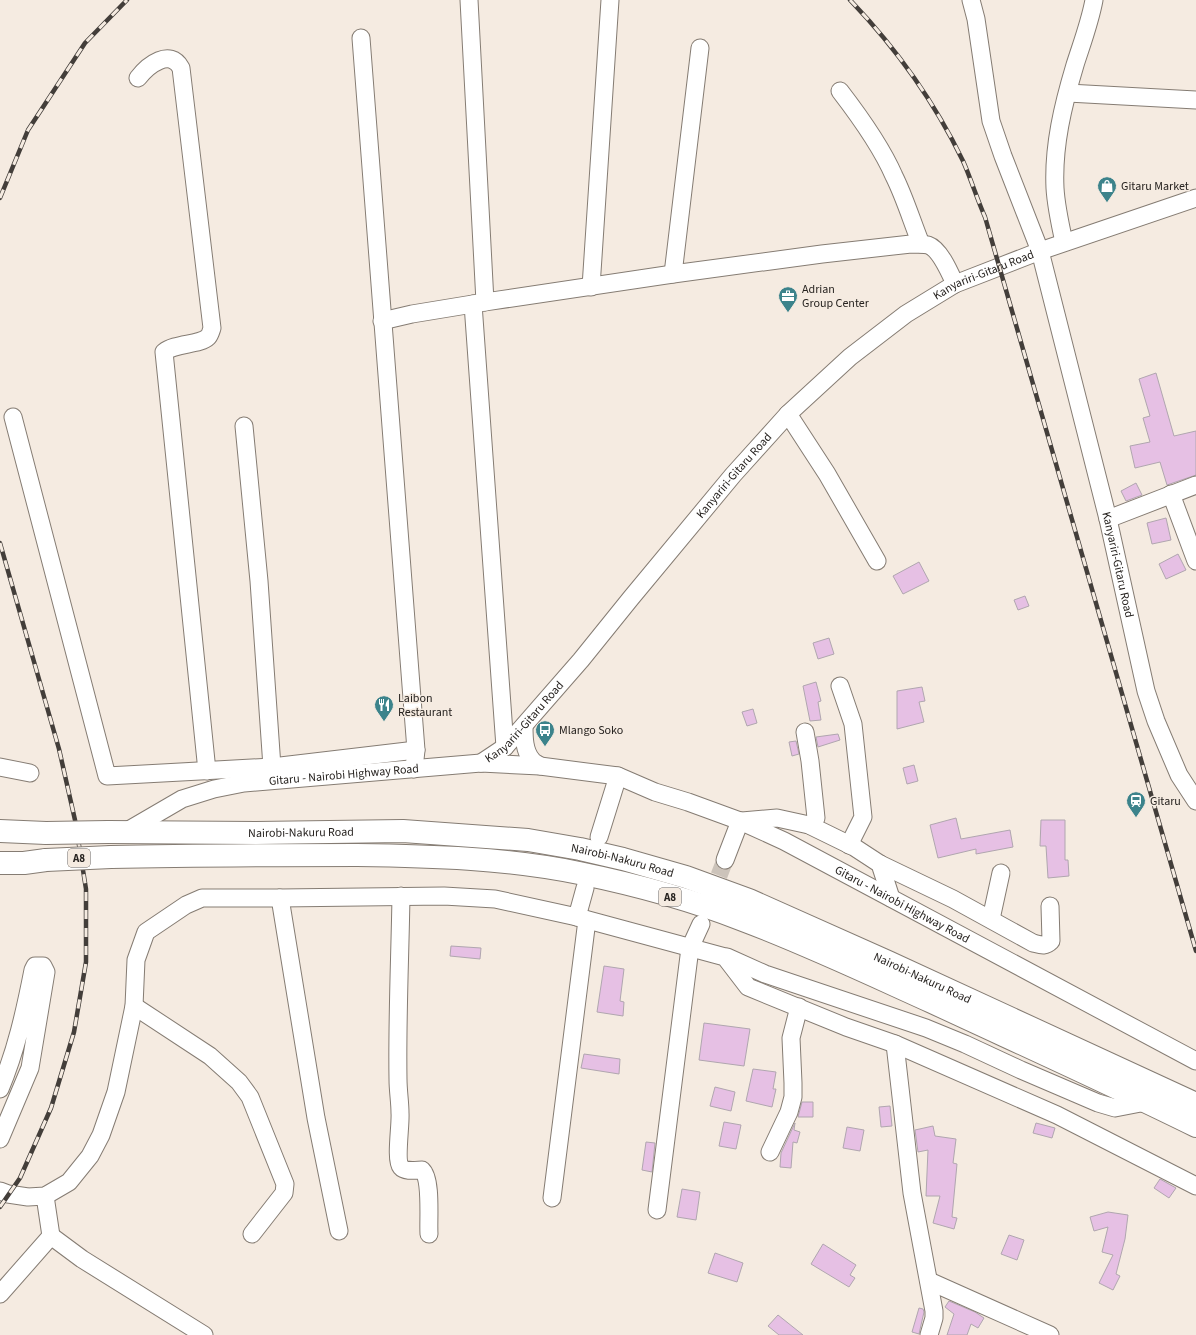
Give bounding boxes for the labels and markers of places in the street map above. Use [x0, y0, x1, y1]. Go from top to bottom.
shop icon: Gitaru Market [1096, 175, 1118, 203]
place label: Gitaru Market [1121, 178, 1189, 195]
place label: Adrian Group Center [802, 281, 870, 312]
office icon: Adrian Group Center [777, 285, 799, 313]
place label: Laibon Restaurant [398, 690, 452, 721]
restaurant icon: Laibon Restaurant [373, 694, 395, 722]
bus stop icon: Mlango Soko [534, 719, 556, 747]
place label: Mlango Soko [559, 722, 623, 739]
station icon: Gitaru [1125, 790, 1147, 818]
place label: Gitaru [1150, 793, 1181, 810]

